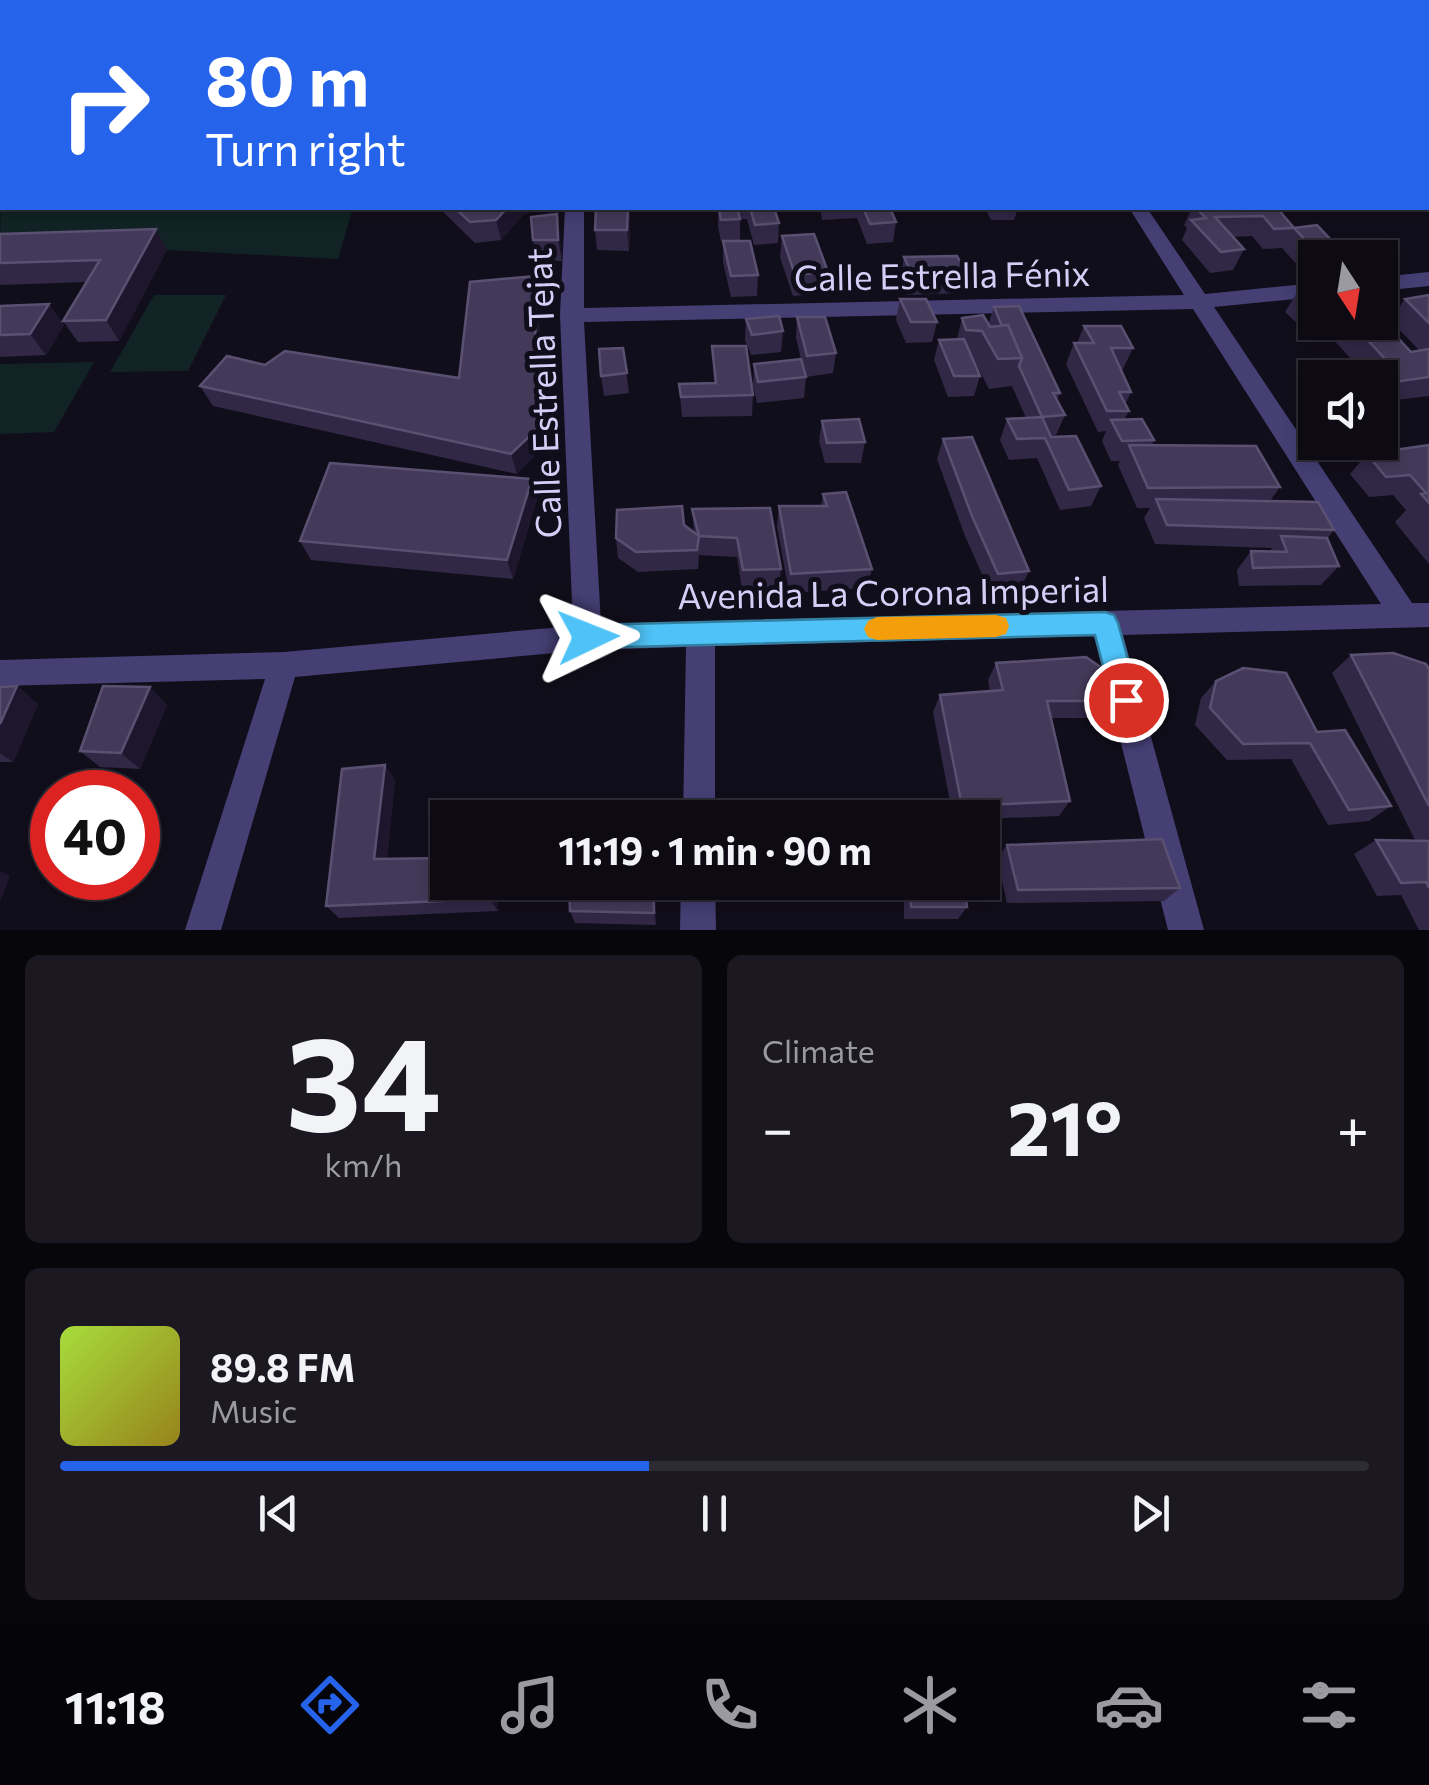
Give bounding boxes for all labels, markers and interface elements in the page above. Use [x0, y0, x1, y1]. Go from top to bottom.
text: 80 m [205, 35, 369, 120]
icon: right [40, 40, 170, 170]
text: Turn right [205, 120, 406, 175]
north arrow [1298, 240, 1398, 340]
map controls [1298, 240, 1398, 460]
street label: Calle Estrella Tejat [515, 247, 569, 539]
street label: Calle Estrella Fénix [794, 250, 1090, 298]
button: sound [1298, 360, 1398, 460]
street label: Avenida La Corona Imperial [677, 566, 1109, 616]
position arrow [536, 585, 640, 689]
pin [1084, 658, 1169, 743]
icon: arrive [1099, 673, 1154, 728]
speed limit sign: 40 [30, 770, 160, 900]
text: 11:19 · 1 min · 90 m [558, 826, 872, 873]
text: 34 [286, 999, 441, 1158]
text: Climate [762, 1030, 875, 1070]
text: 21° [1008, 1080, 1122, 1171]
text: − [762, 1093, 793, 1160]
text: + [1337, 1093, 1369, 1160]
text: km/h [325, 1144, 402, 1184]
text: 89.8 FM [210, 1343, 355, 1390]
text: Music [210, 1390, 297, 1430]
icon: previous [251, 1486, 306, 1541]
icon: pause [687, 1486, 742, 1541]
icon: next [1123, 1486, 1178, 1541]
icon: directions [295, 1670, 365, 1740]
icon: music [495, 1670, 565, 1740]
icon: phone [695, 1670, 765, 1740]
icon: climate [895, 1670, 965, 1740]
icon: car [1094, 1670, 1164, 1740]
icon: filters [1294, 1670, 1364, 1740]
text: 11:18 [65, 1678, 166, 1733]

